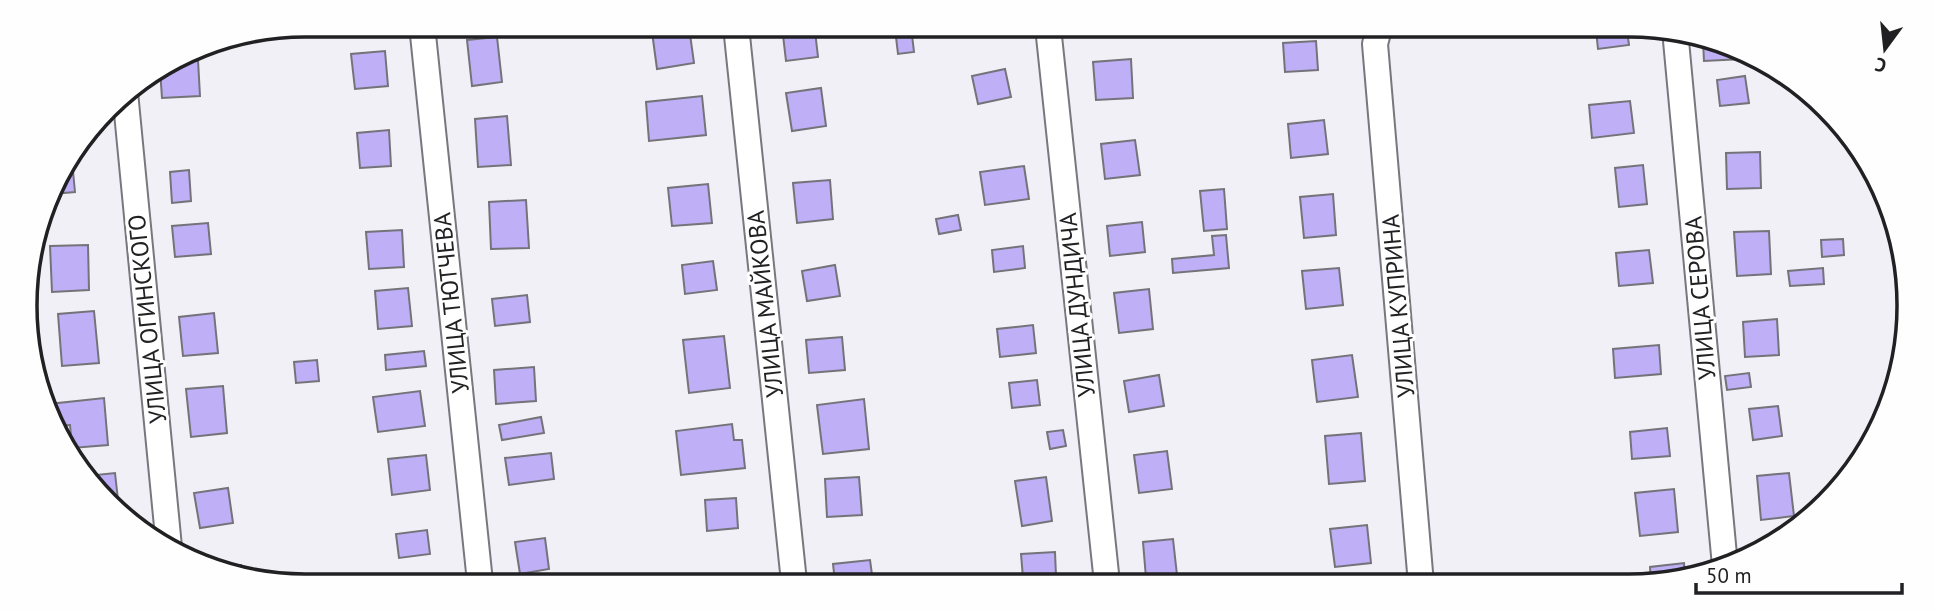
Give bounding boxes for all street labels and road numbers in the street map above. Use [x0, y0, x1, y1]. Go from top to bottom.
street label: УЛИЦА МАЙКОВА [740, 209, 790, 399]
street label: УЛИЦА ТЮТЧЕВА [426, 211, 476, 395]
street label: УЛИЦА ДУНДИЧА [1052, 211, 1102, 399]
street label: УЛИЦА ОГИНСКОГО [121, 213, 173, 425]
street label: УЛИЦА КУПРИНА [1375, 213, 1421, 399]
street label: УЛИЦА СЕРОВА [1677, 215, 1723, 381]

